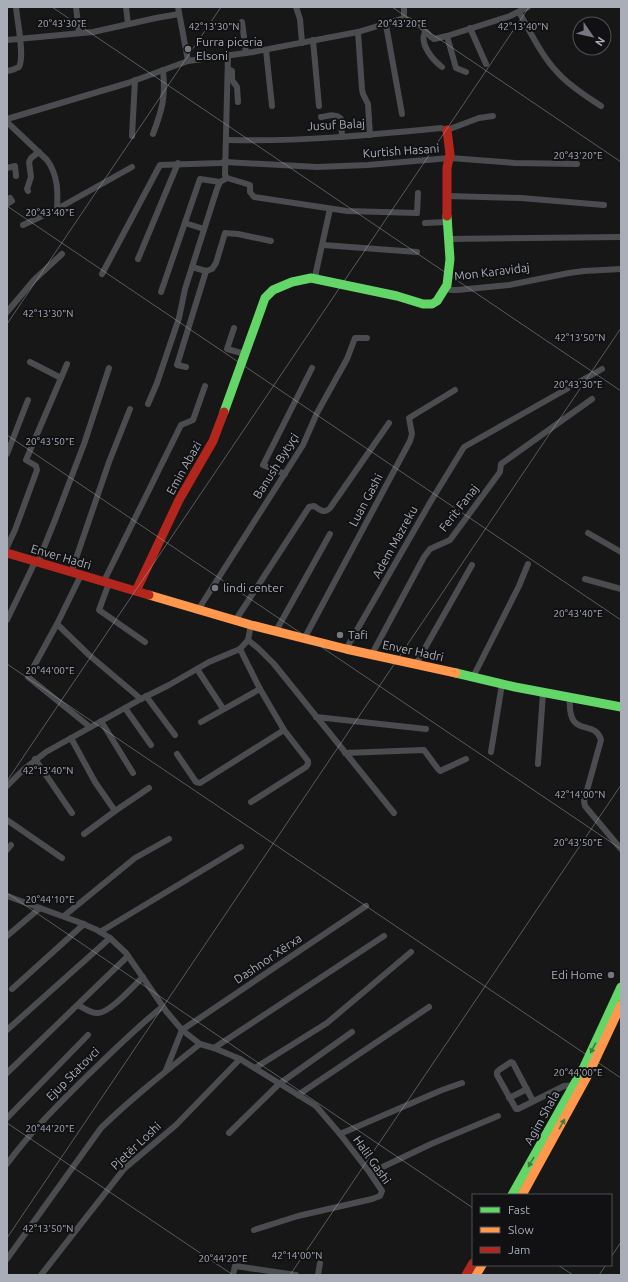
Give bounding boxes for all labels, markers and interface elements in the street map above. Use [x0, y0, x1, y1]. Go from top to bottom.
north arrow [572, 16, 612, 56]
text: 20°43'30"E [37, 18, 87, 29]
text: 20°43'20"E [377, 18, 427, 29]
text: 42°13'30"N [189, 21, 239, 32]
text: 42°13'40"N [498, 21, 548, 32]
place label: Furra piceria Elsoni [196, 35, 263, 62]
text: N [593, 35, 608, 48]
marker: Furra piceria Elsoni [183, 44, 193, 54]
street label: Jusuf Balaj [307, 116, 365, 133]
street label: Kurtish Hasani [362, 141, 440, 160]
text: 20°43'20"E [553, 150, 603, 161]
text: 20°43'40"E [25, 207, 75, 218]
street label: Mon Karavidaj [453, 260, 531, 283]
text: 42°13'30"N [23, 308, 73, 319]
text: 42°13'50"N [555, 332, 605, 343]
text: 20°43'30"E [553, 379, 603, 390]
street label: Banush Bytyçi [250, 431, 301, 501]
text: 20°43'50"E [25, 436, 75, 447]
street label: Emin Abazi [164, 439, 204, 497]
street label: Luan Gashi [346, 471, 385, 528]
street label: Ferit Fanaj [436, 482, 481, 534]
street label: Adem Mazreku [369, 503, 420, 580]
street label: Enver Hadri [29, 542, 93, 571]
place label: lindi center [223, 581, 284, 594]
marker: lindi center [210, 583, 220, 593]
text: 20°43'40"E [553, 608, 603, 619]
place label: Tafi [348, 628, 368, 641]
marker: Tafi [335, 630, 345, 640]
street label: Enver Hadri [381, 638, 445, 663]
text: 20°44'00"E [25, 665, 75, 676]
text: 42°13'40"N [23, 765, 73, 776]
text: 42°14'00"N [555, 789, 605, 800]
text: 20°43'50"E [553, 837, 603, 848]
text: 20°44'10"E [25, 894, 75, 905]
street label: Dashnor Xërxa [231, 931, 304, 986]
place label: Edi Home [551, 968, 603, 981]
marker: Edi Home [606, 970, 616, 980]
one-way arrow [590, 1042, 596, 1054]
street label: Ejup Statovci [44, 1044, 102, 1103]
text: 20°44'00"E [553, 1067, 603, 1078]
street label: Agim Shala [521, 1089, 562, 1147]
street label: Pjetër Loshi [108, 1119, 163, 1172]
one-way arrow [558, 1119, 565, 1130]
text: 20°44'20"E [25, 1123, 75, 1134]
street label: Halil Gashi [351, 1133, 394, 1186]
one-way arrow [528, 1156, 535, 1168]
legend [472, 1194, 612, 1266]
text: Fast [508, 1203, 530, 1216]
text: 42°13'50"N [23, 1223, 73, 1234]
text: Slow [508, 1223, 534, 1236]
text: Jam [508, 1243, 530, 1256]
text: 42°14'00"N [272, 1250, 322, 1261]
text: 20°44'20"E [198, 1253, 248, 1264]

